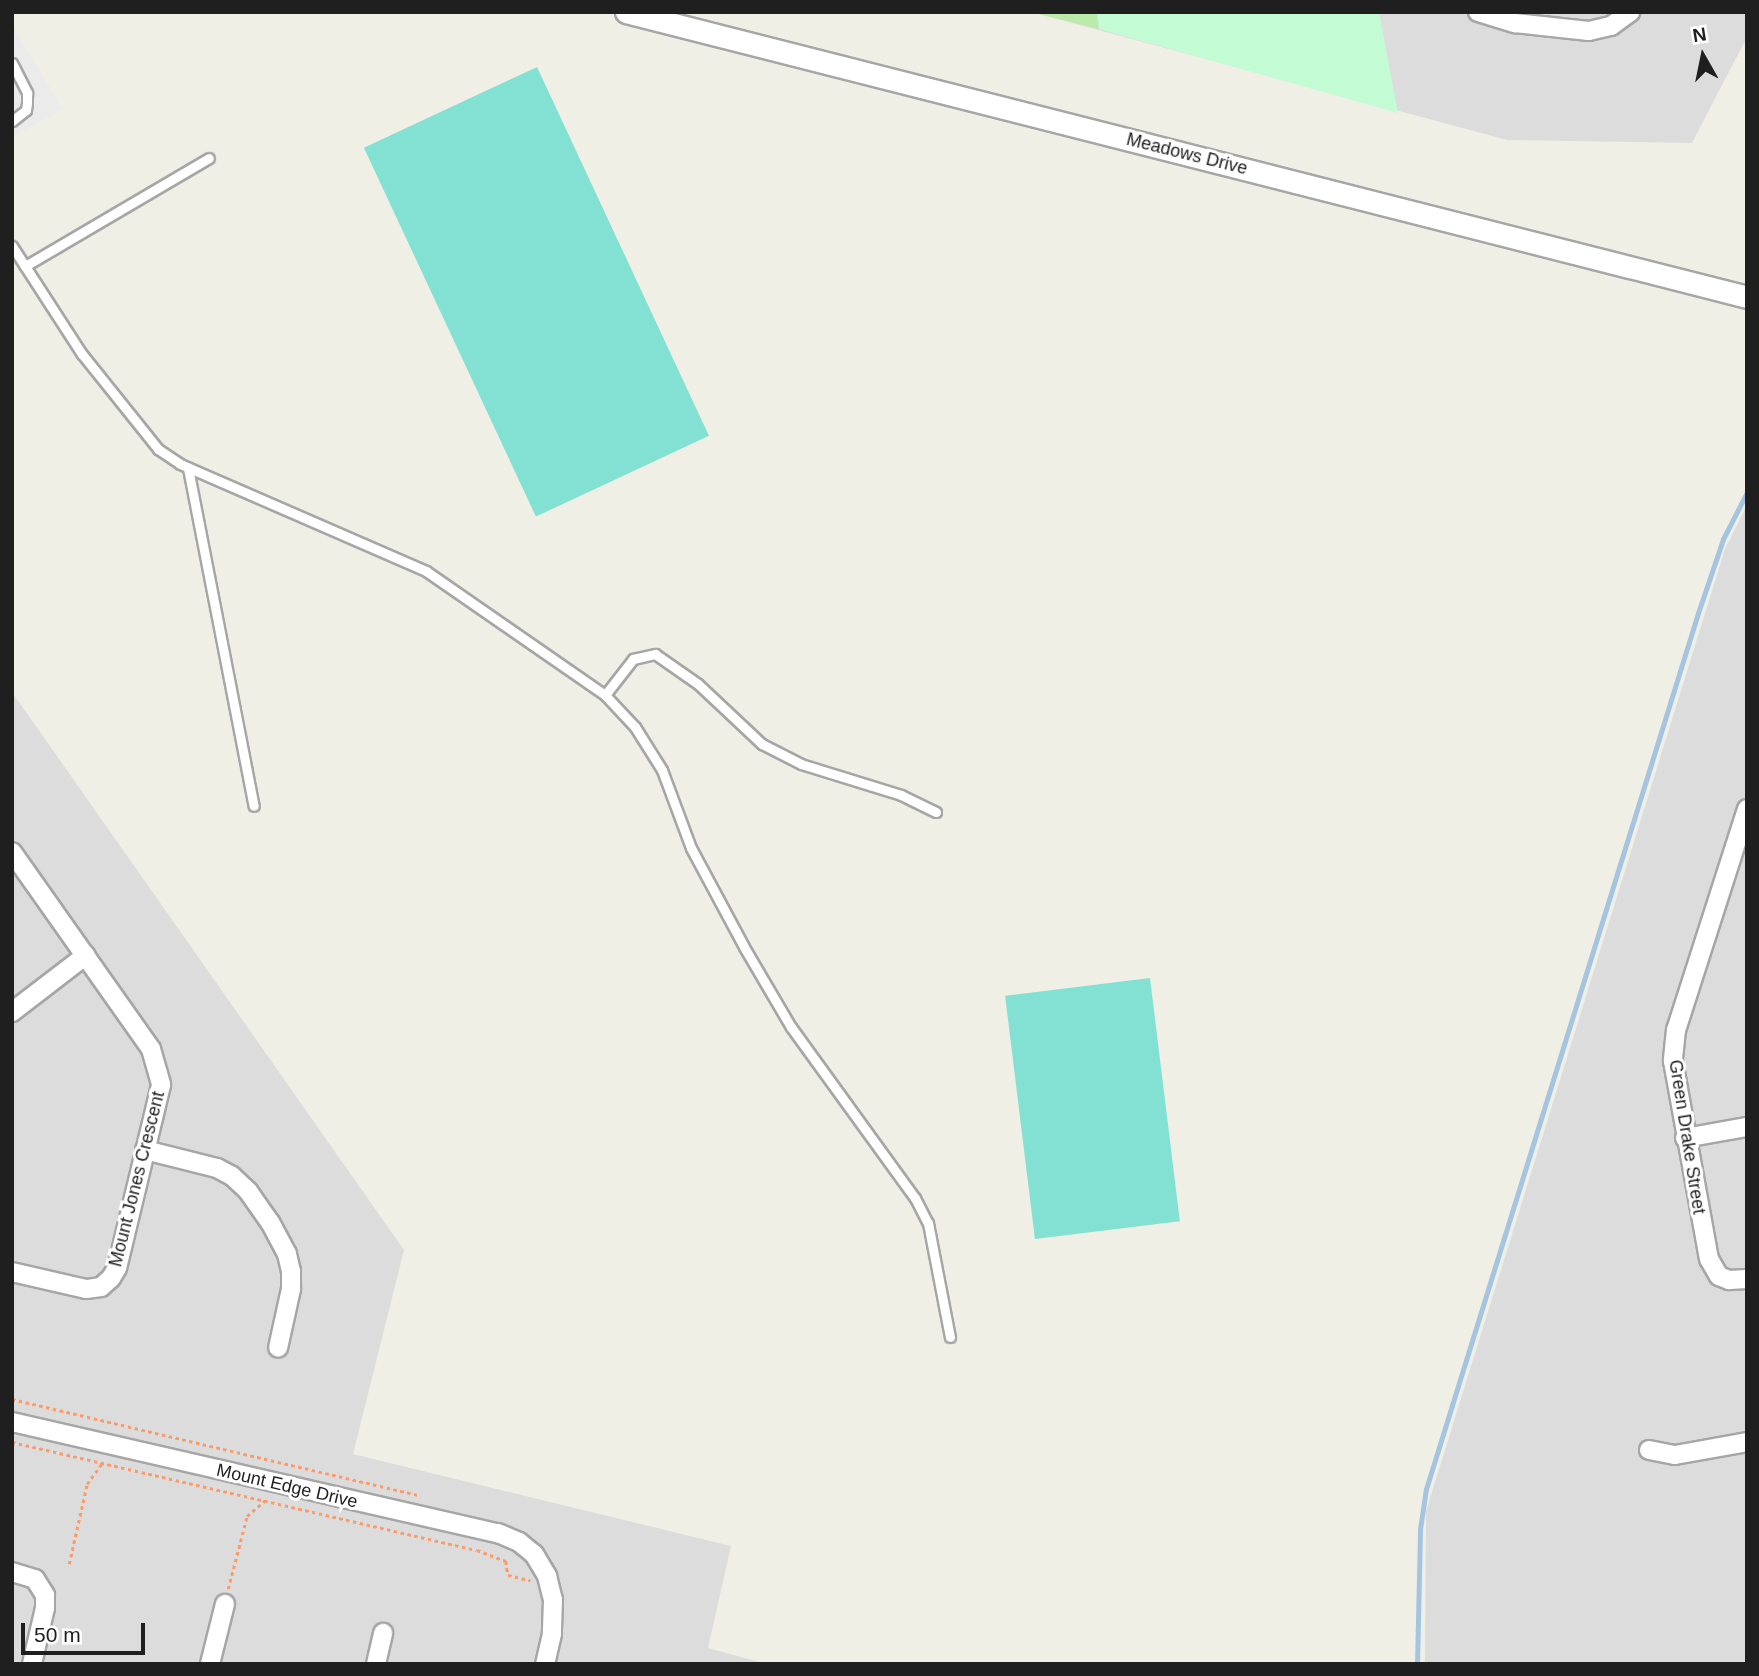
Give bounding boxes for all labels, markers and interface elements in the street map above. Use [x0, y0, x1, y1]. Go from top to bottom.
north arrow [1668, 21, 1738, 91]
text: N [1691, 23, 1708, 46]
street label: Meadows Drive [1124, 129, 1250, 179]
street label: Green Drake Street [1664, 1058, 1710, 1216]
street label: Mount Jones Crescent [105, 1089, 169, 1269]
street label: Mount Edge Drive [214, 1459, 360, 1513]
scale bar [24, 1610, 149, 1654]
text: 50 m [34, 1623, 81, 1646]

